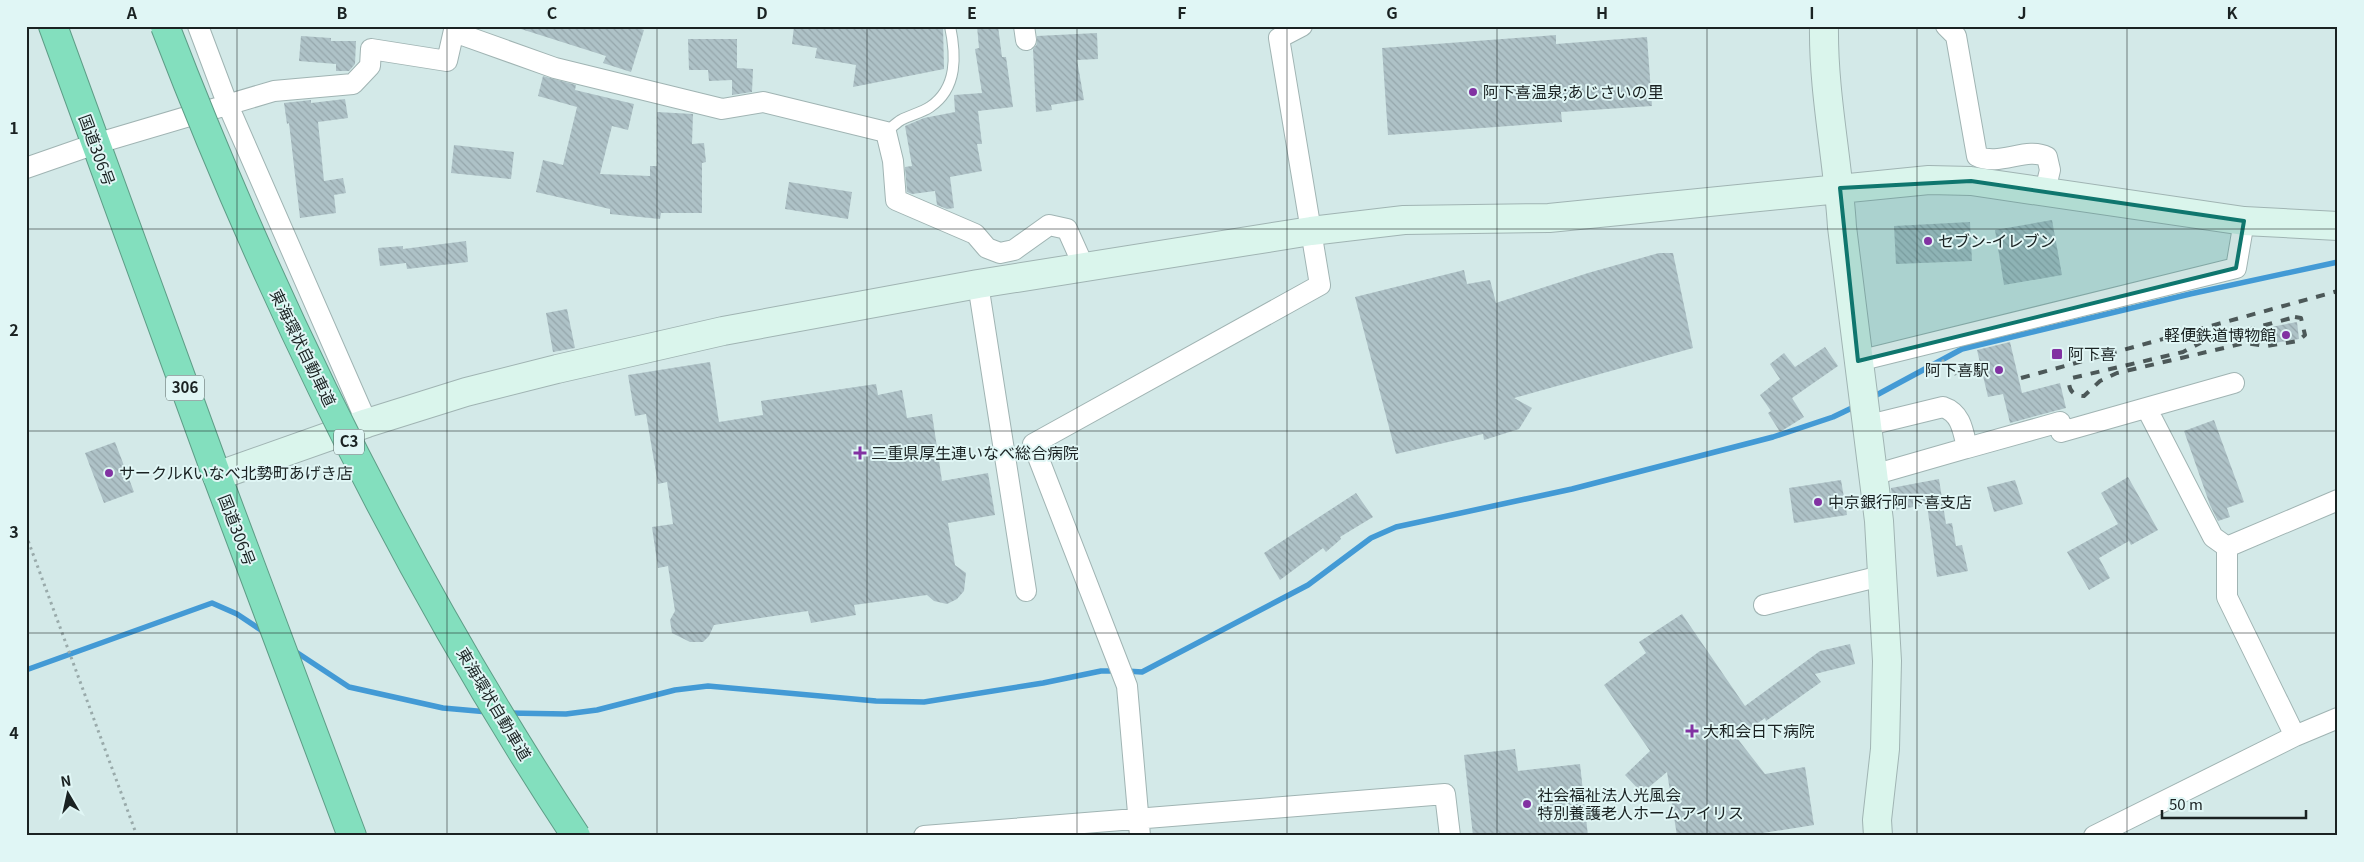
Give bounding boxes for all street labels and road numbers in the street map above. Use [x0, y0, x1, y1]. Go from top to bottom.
street label: 国道306号 [74, 110, 122, 189]
street label: 東海環状自動車道 [265, 285, 343, 410]
road number: 306 [166, 376, 204, 400]
road number: C3 [334, 430, 364, 454]
street label: 国道306号 [213, 490, 263, 569]
street label: 東海環状自動車道 [452, 642, 538, 765]

